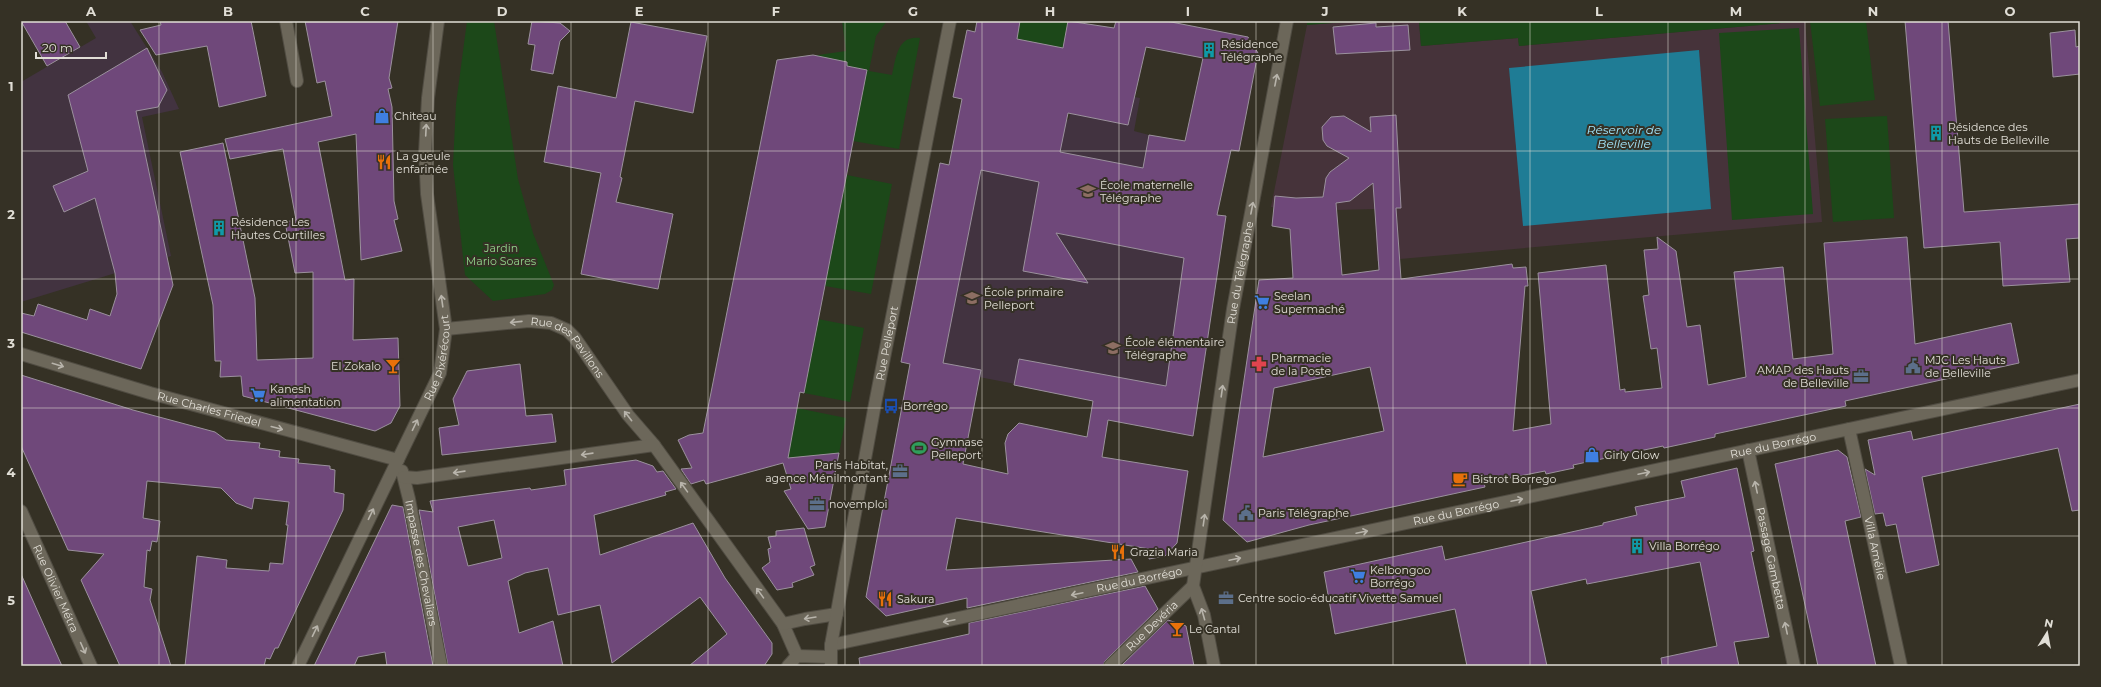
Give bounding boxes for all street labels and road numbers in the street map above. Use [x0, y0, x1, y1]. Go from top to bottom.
street label: Rue du Télégraphe [1224, 220, 1256, 325]
street label: Rue Pelleport [873, 304, 901, 381]
street label: Rue Pixérécourt [421, 313, 453, 403]
street label: Rue des Pavillons [530, 314, 608, 381]
street label: Rue Charles Friedel [156, 388, 262, 430]
street label: Rue du Borrégo [1729, 429, 1817, 461]
street label: Rue du Borrégo [1412, 496, 1500, 528]
street label: Impasse des Chevaliers [402, 499, 440, 628]
street label: Passage Gambetta [1753, 506, 1789, 611]
street label: Villa Amélie [1861, 515, 1889, 582]
street label: Rue Olivier Métra [30, 542, 82, 635]
street label: Rue du Borrégo [1095, 564, 1184, 596]
street label: Rue Devéria [1123, 598, 1181, 654]

